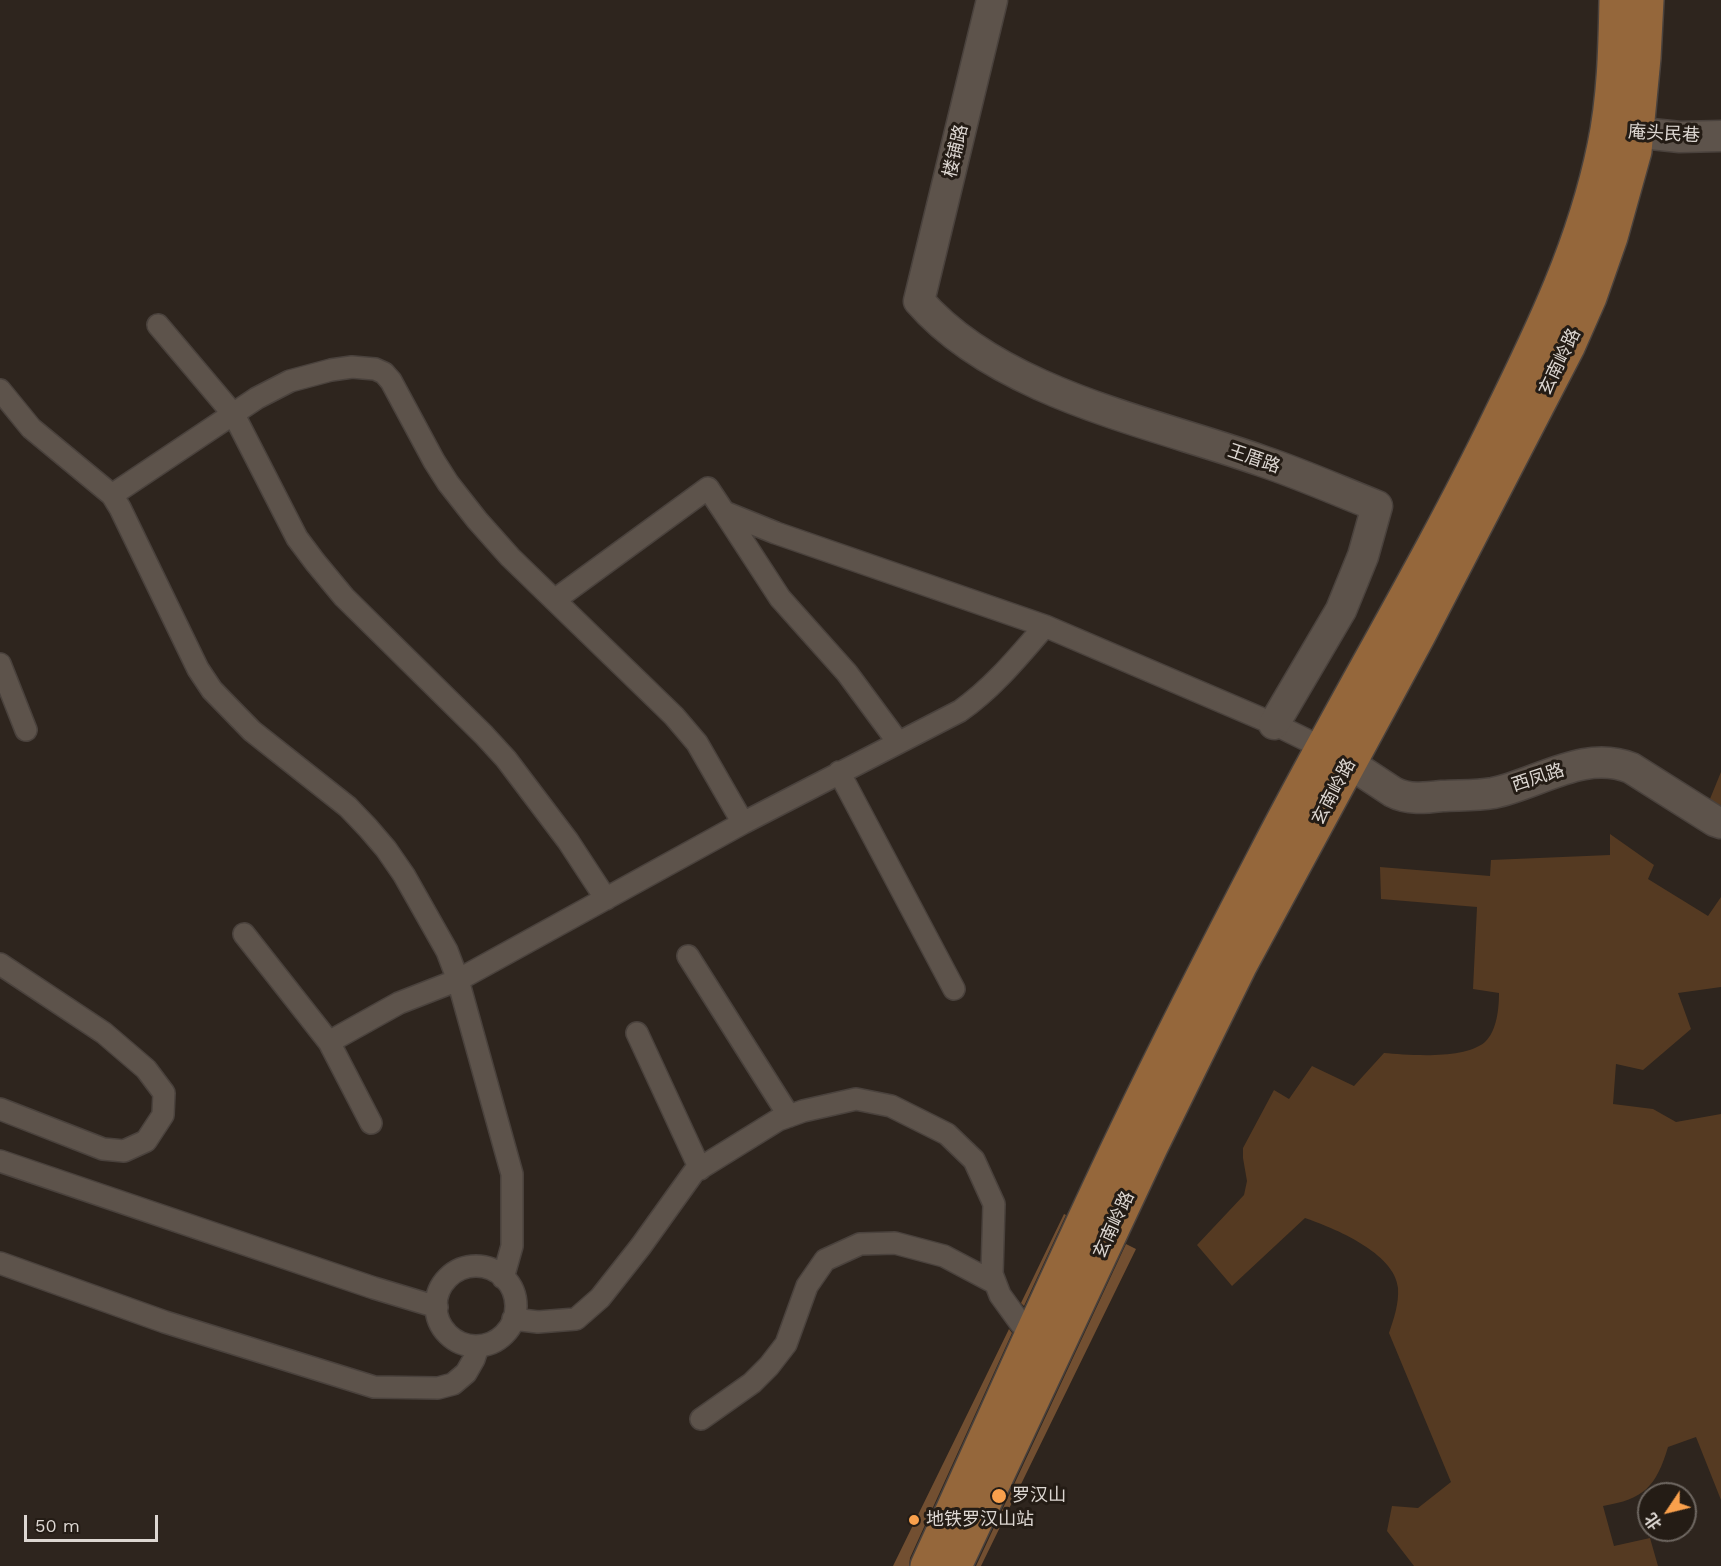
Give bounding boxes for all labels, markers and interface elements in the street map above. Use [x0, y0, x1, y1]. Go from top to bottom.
street label: 庵头民巷 [1627, 121, 1701, 147]
street label: 楼铺路 [939, 122, 973, 180]
street label: 玄南岭路 [1535, 325, 1585, 399]
street label: 王厝路 [1225, 440, 1283, 478]
street label: 玄南岭路 [1308, 755, 1360, 829]
street label: 西凤路 [1509, 759, 1567, 797]
street label: 玄南岭路 [1089, 1188, 1139, 1262]
north arrow [1637, 1482, 1697, 1542]
place label: 罗汉山 [1012, 1485, 1066, 1507]
marker: 罗汉山 [990, 1487, 1008, 1505]
scale bar [27, 1503, 160, 1541]
place label: 地铁罗汉山站 [926, 1509, 1034, 1531]
text: 北 [1641, 1509, 1666, 1533]
marker: 地铁罗汉山站 [907, 1513, 921, 1527]
text: 50 m [35, 1515, 80, 1536]

